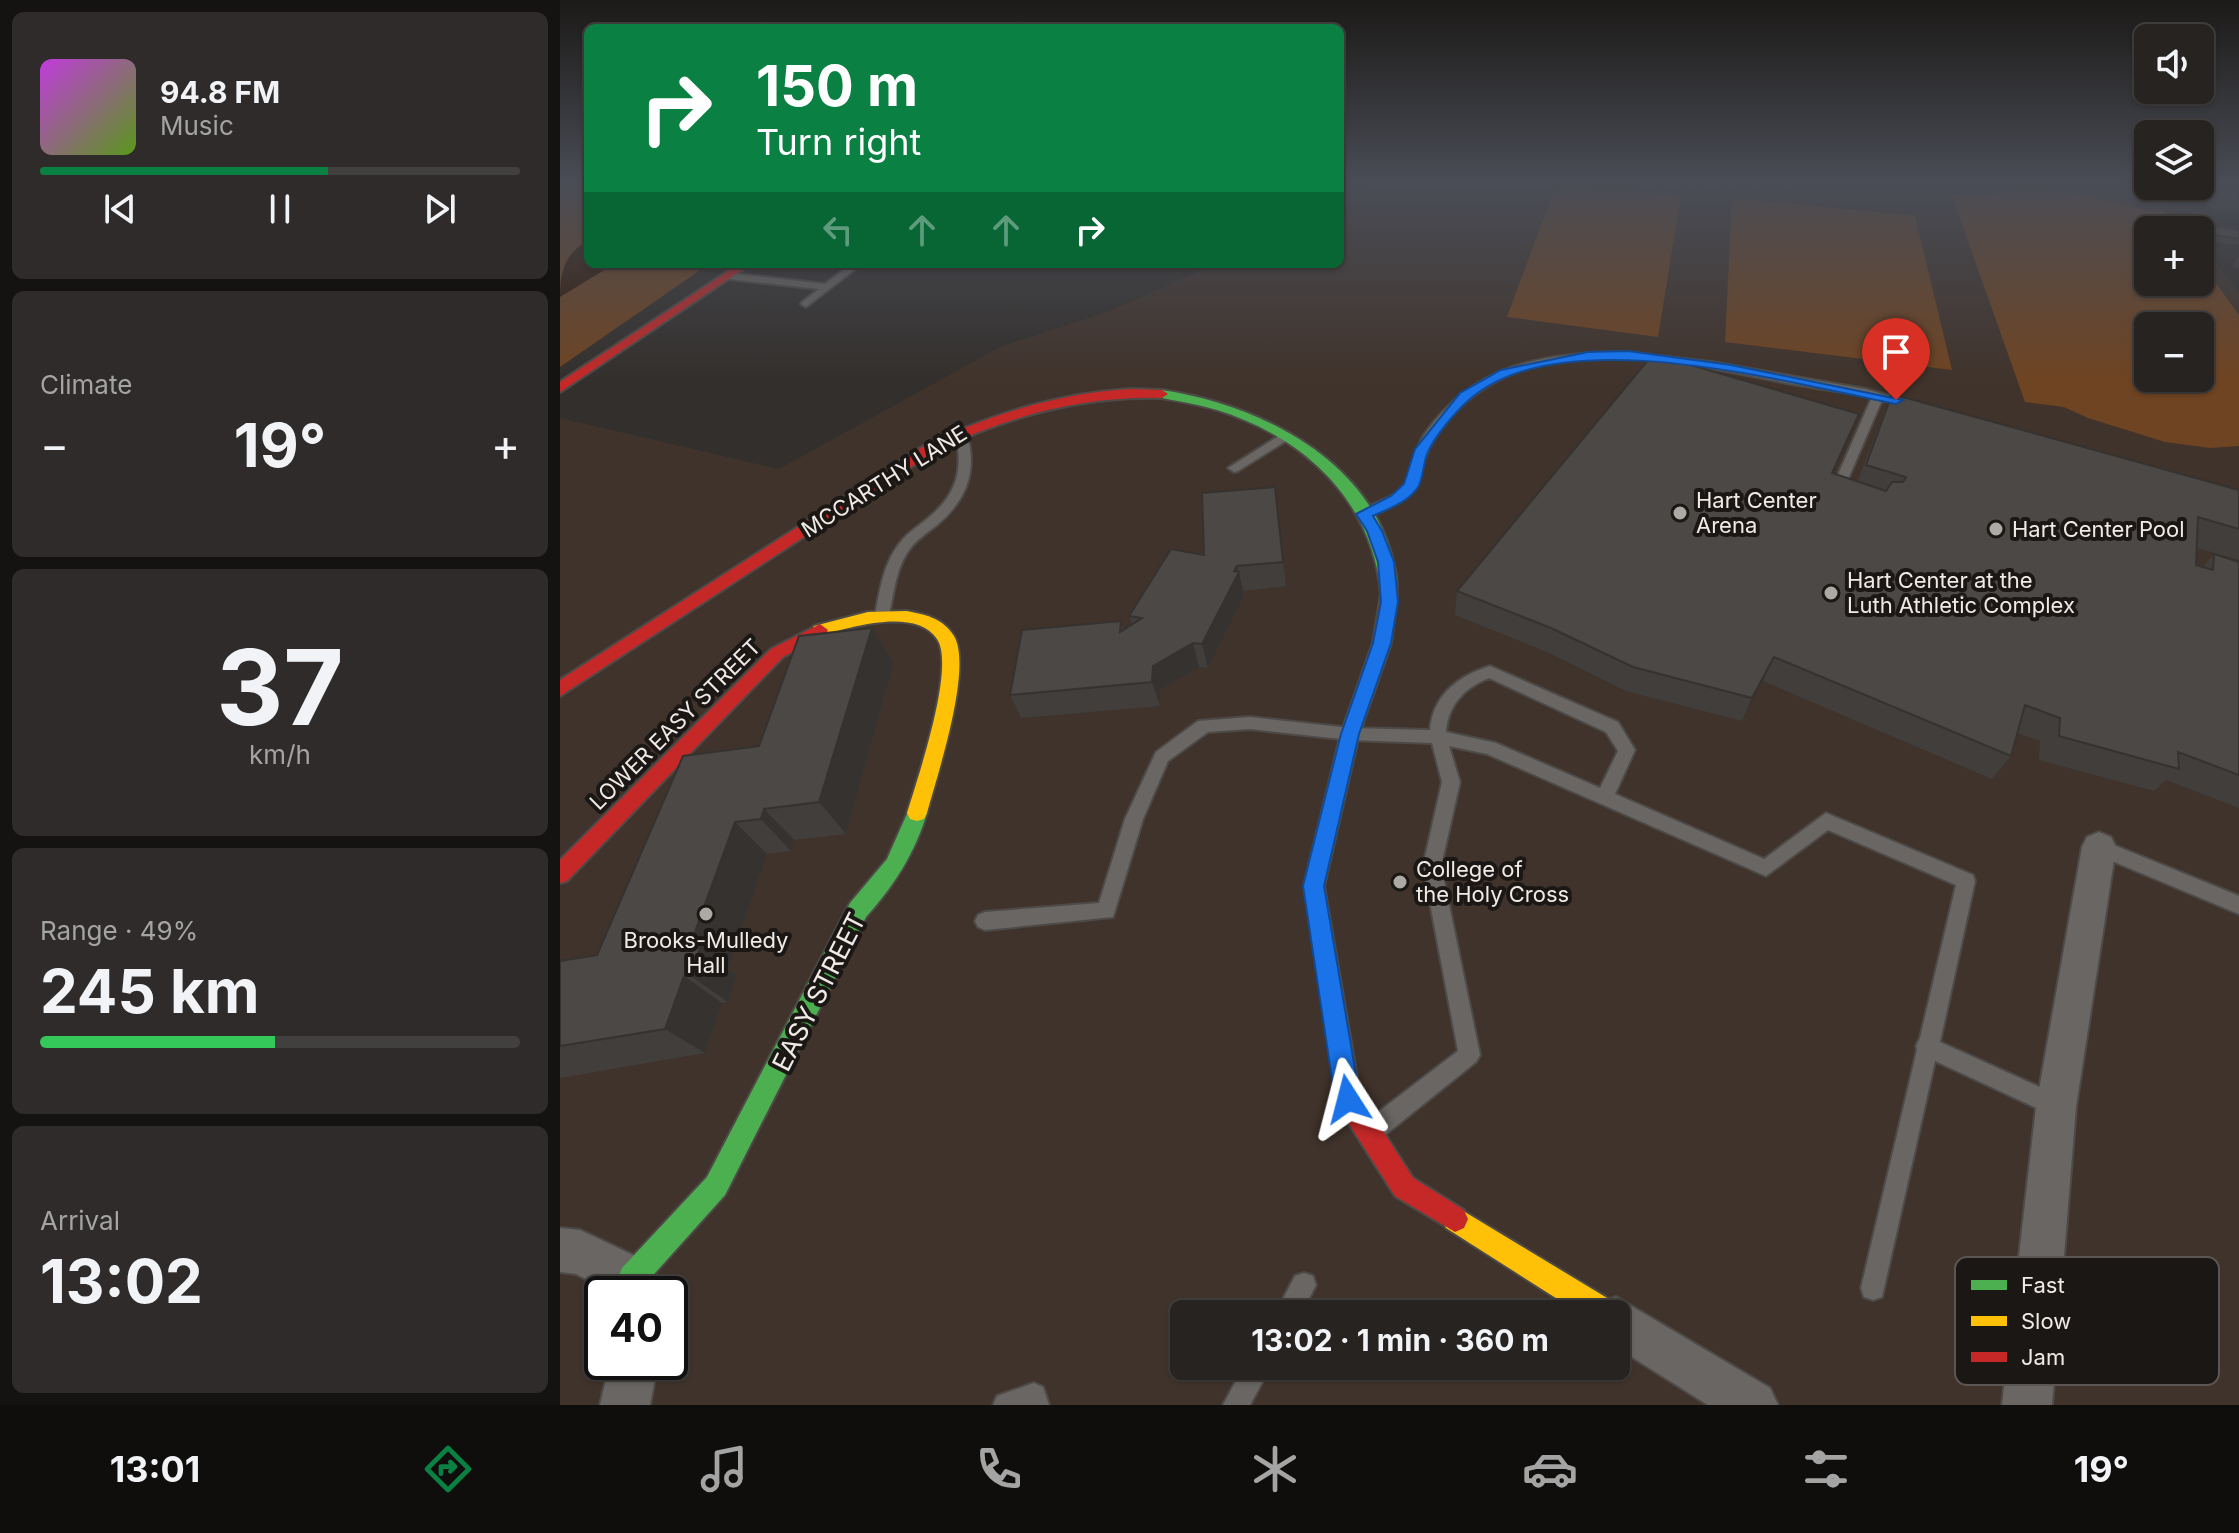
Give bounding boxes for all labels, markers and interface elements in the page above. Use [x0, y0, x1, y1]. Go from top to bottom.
map controls [2134, 24, 2214, 392]
button: sound [2134, 24, 2214, 104]
text: 150 m [756, 52, 918, 120]
icon: right [624, 56, 728, 160]
text: 94.8 FM [160, 74, 280, 110]
text: Music [160, 110, 234, 141]
text: Turn right [756, 120, 921, 164]
button: layers [2134, 120, 2214, 200]
icon: previous [98, 187, 142, 231]
icon: pause [258, 187, 302, 231]
icon: next [418, 187, 462, 231]
icon: left [816, 208, 860, 252]
icon: ahead [900, 208, 944, 252]
icon: ahead [984, 208, 1028, 252]
icon: right [1068, 208, 1112, 252]
button: + [2134, 216, 2214, 296]
button: − [2134, 312, 2214, 392]
pin [1862, 318, 1930, 400]
icon: arrive [1874, 330, 1918, 374]
text: Climate [40, 369, 132, 400]
text: 19° [234, 409, 326, 481]
text: − [40, 418, 69, 472]
text: + [491, 418, 520, 472]
street label: MCCARTHY LANE [797, 420, 971, 542]
place label: Hart Center Arena [1696, 487, 1817, 538]
marker: Hart Center Arena [1671, 504, 1689, 522]
place label: Hart Center Pool [2012, 516, 2185, 542]
marker: Hart Center Pool [1987, 520, 2005, 538]
place label: Hart Center at the Luth Athletic Complex [1847, 567, 2075, 618]
marker: Hart Center at the Luth Athletic Complex [1822, 584, 1840, 602]
text: 37 [216, 624, 344, 750]
street label: LOWER EASY STREET [584, 633, 766, 815]
text: km/h [249, 739, 311, 770]
place label: College of the Holy Cross [1416, 856, 1569, 907]
marker: College of the Holy Cross [1391, 873, 1409, 891]
marker: Brooks-Mulledy Hall [697, 905, 715, 923]
street label: EASY STREET [765, 907, 872, 1076]
text: Range · 49% [40, 915, 198, 946]
place label: Brooks-Mulledy Hall [624, 927, 788, 978]
text: 245 km [40, 955, 260, 1027]
position arrow [1306, 1057, 1390, 1141]
text: Arrival [40, 1205, 120, 1236]
text: 13:02 [40, 1245, 203, 1317]
legend [1955, 1257, 2219, 1385]
text: Fast [2021, 1272, 2065, 1298]
speed limit sign: 40 [584, 1276, 688, 1380]
text: Slow [2021, 1308, 2071, 1334]
text: 13:02 · 1 min · 360 m [1251, 1322, 1549, 1358]
text: Jam [2021, 1344, 2065, 1370]
icon: directions [420, 1441, 476, 1497]
icon: music [696, 1441, 752, 1497]
icon: phone [971, 1441, 1027, 1497]
icon: climate [1247, 1441, 1303, 1497]
icon: car [1522, 1441, 1578, 1497]
icon: filters [1798, 1441, 1854, 1497]
text: 13:01 [110, 1447, 200, 1491]
text: 19° [2074, 1447, 2129, 1491]

